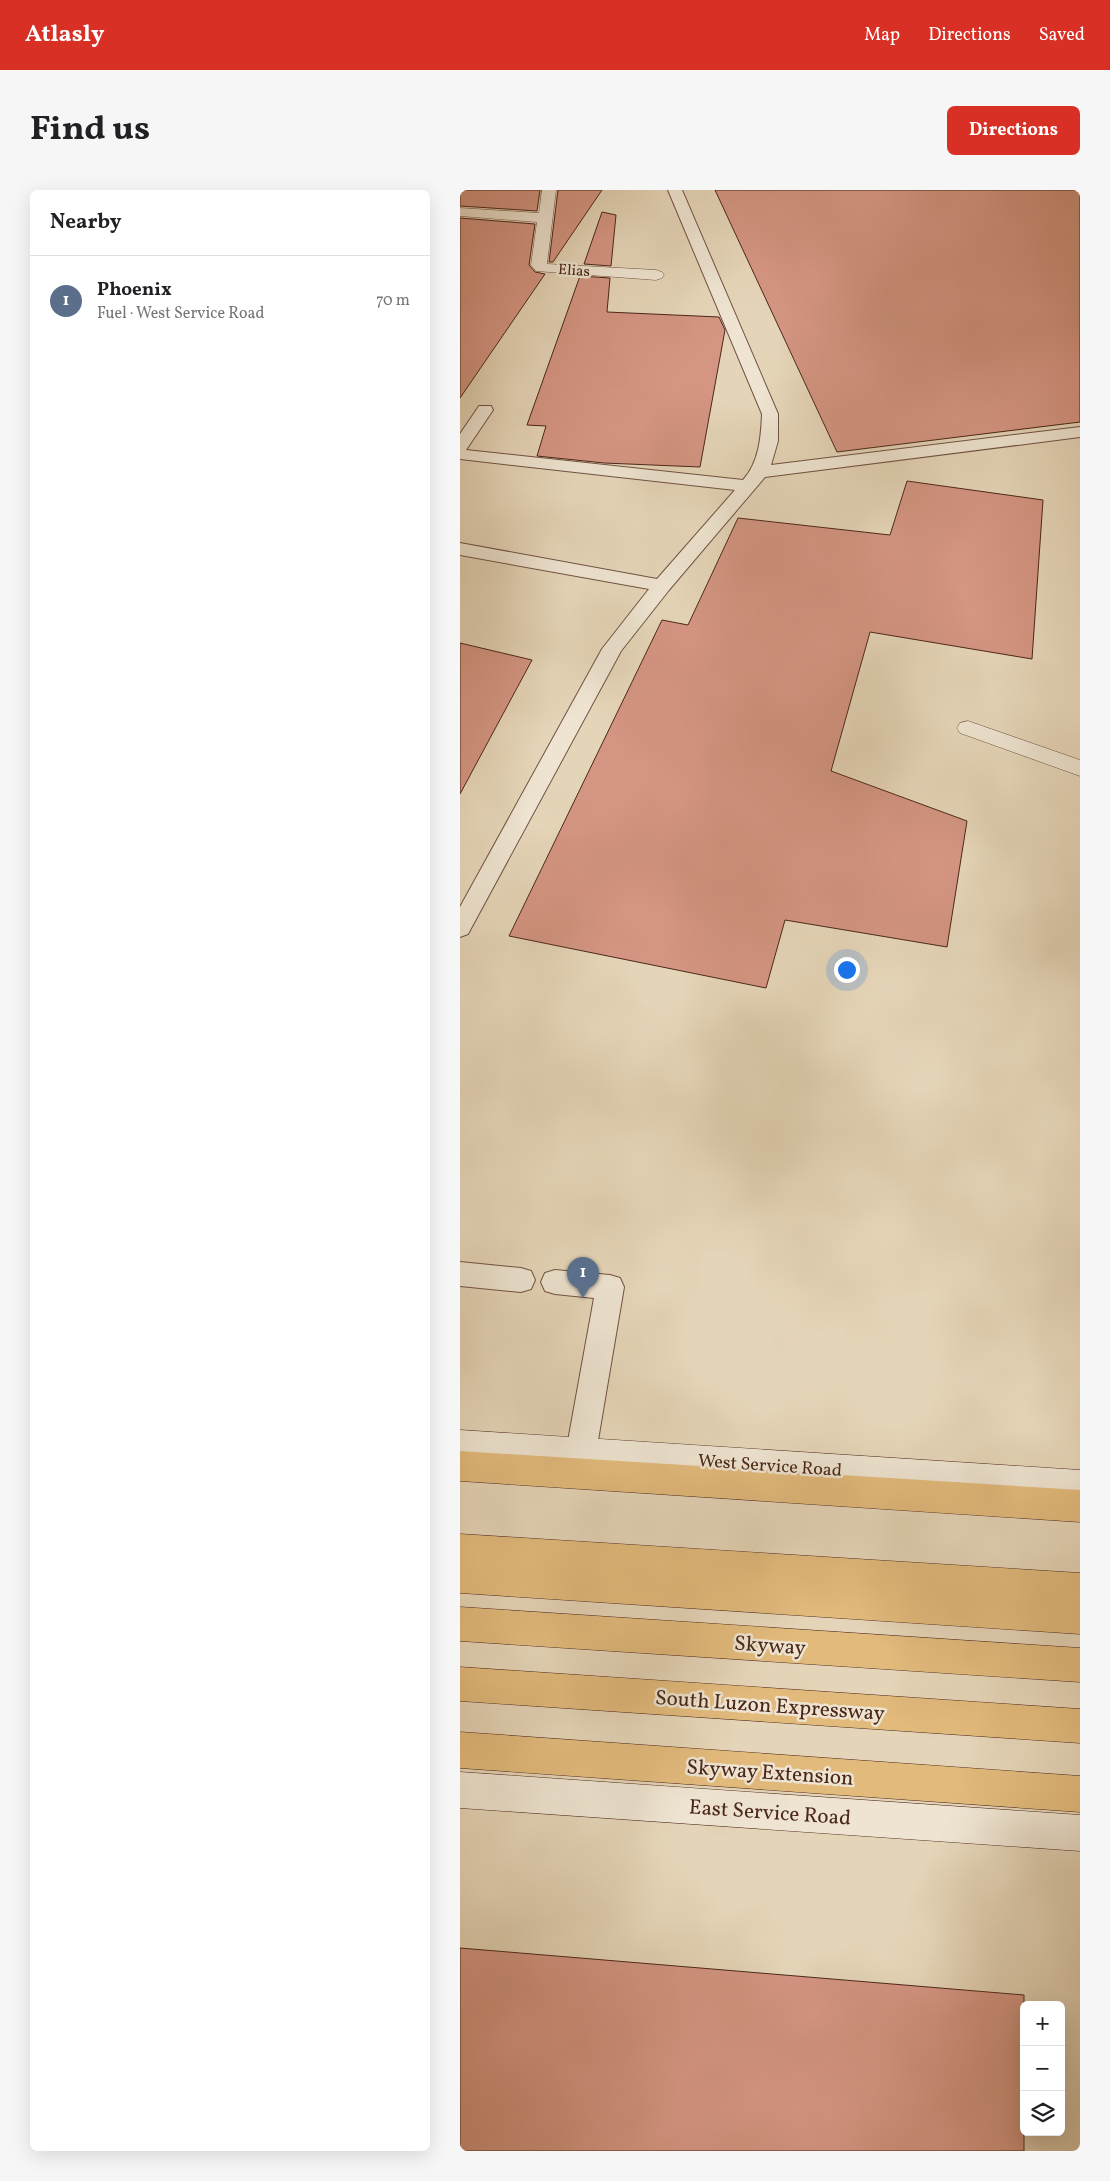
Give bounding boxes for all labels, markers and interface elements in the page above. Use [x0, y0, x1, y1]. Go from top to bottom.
text: Atlasly [25, 18, 104, 52]
text: Map [864, 23, 900, 48]
text: Directions [928, 23, 1011, 48]
text: Saved [1039, 23, 1085, 48]
text: Find us [30, 106, 150, 154]
button: Directions [947, 106, 1080, 155]
text: Nearby [50, 208, 121, 237]
street label: Elias [557, 260, 591, 283]
text: Phoenix [97, 277, 172, 303]
text: 1 [63, 290, 69, 312]
text: 70 m [376, 290, 410, 312]
text: Fuel · West Service Road [97, 303, 264, 325]
your location [834, 957, 860, 983]
pin: 1 [567, 1257, 599, 1298]
street label: West Service Road [697, 1449, 843, 1484]
street label: Skyway [733, 1630, 807, 1664]
street label: South Luzon Expressway [654, 1684, 886, 1729]
street label: Skyway Extension [685, 1753, 855, 1794]
street label: East Service Road [688, 1793, 852, 1834]
map controls [1020, 2001, 1065, 2136]
button: + [1020, 2001, 1065, 2046]
button: − [1020, 2046, 1065, 2091]
button: layers [1020, 2091, 1065, 2136]

